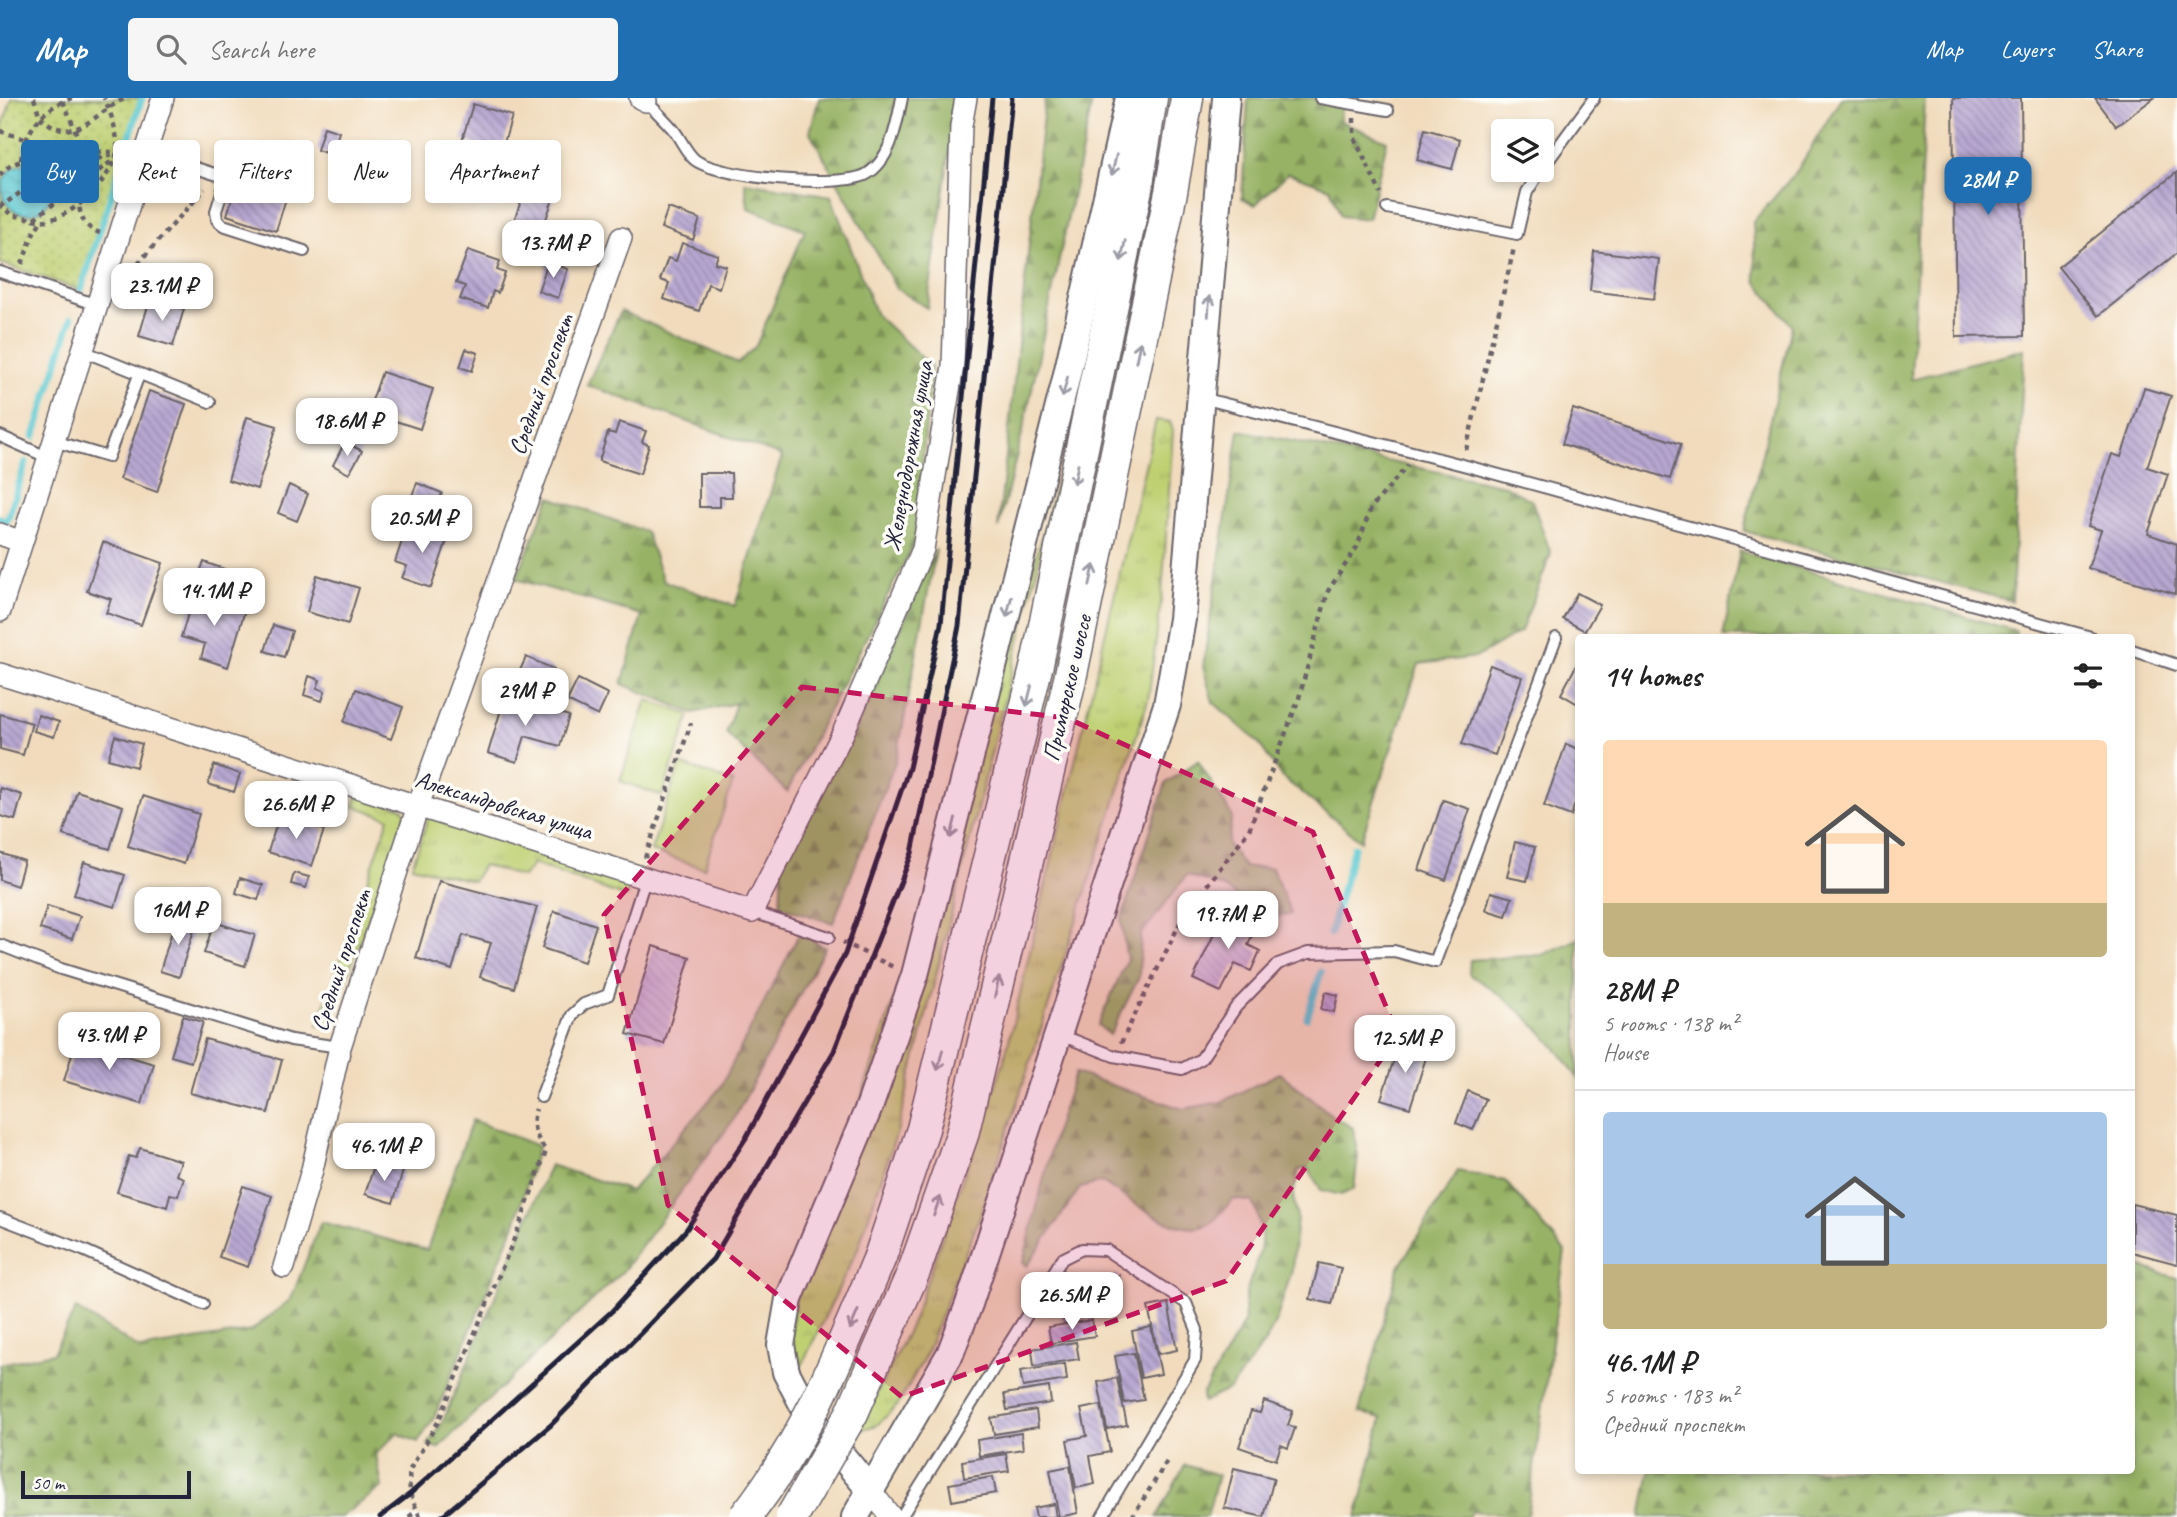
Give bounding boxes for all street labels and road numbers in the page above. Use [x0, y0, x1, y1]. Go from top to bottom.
street label: Средний проспект [502, 309, 581, 459]
street label: Железнодорожная улица [876, 357, 940, 554]
street label: Приморское шоссе [1036, 610, 1099, 764]
street label: Александровская улица [412, 764, 597, 847]
street label: Средний проспект [304, 885, 378, 1035]

